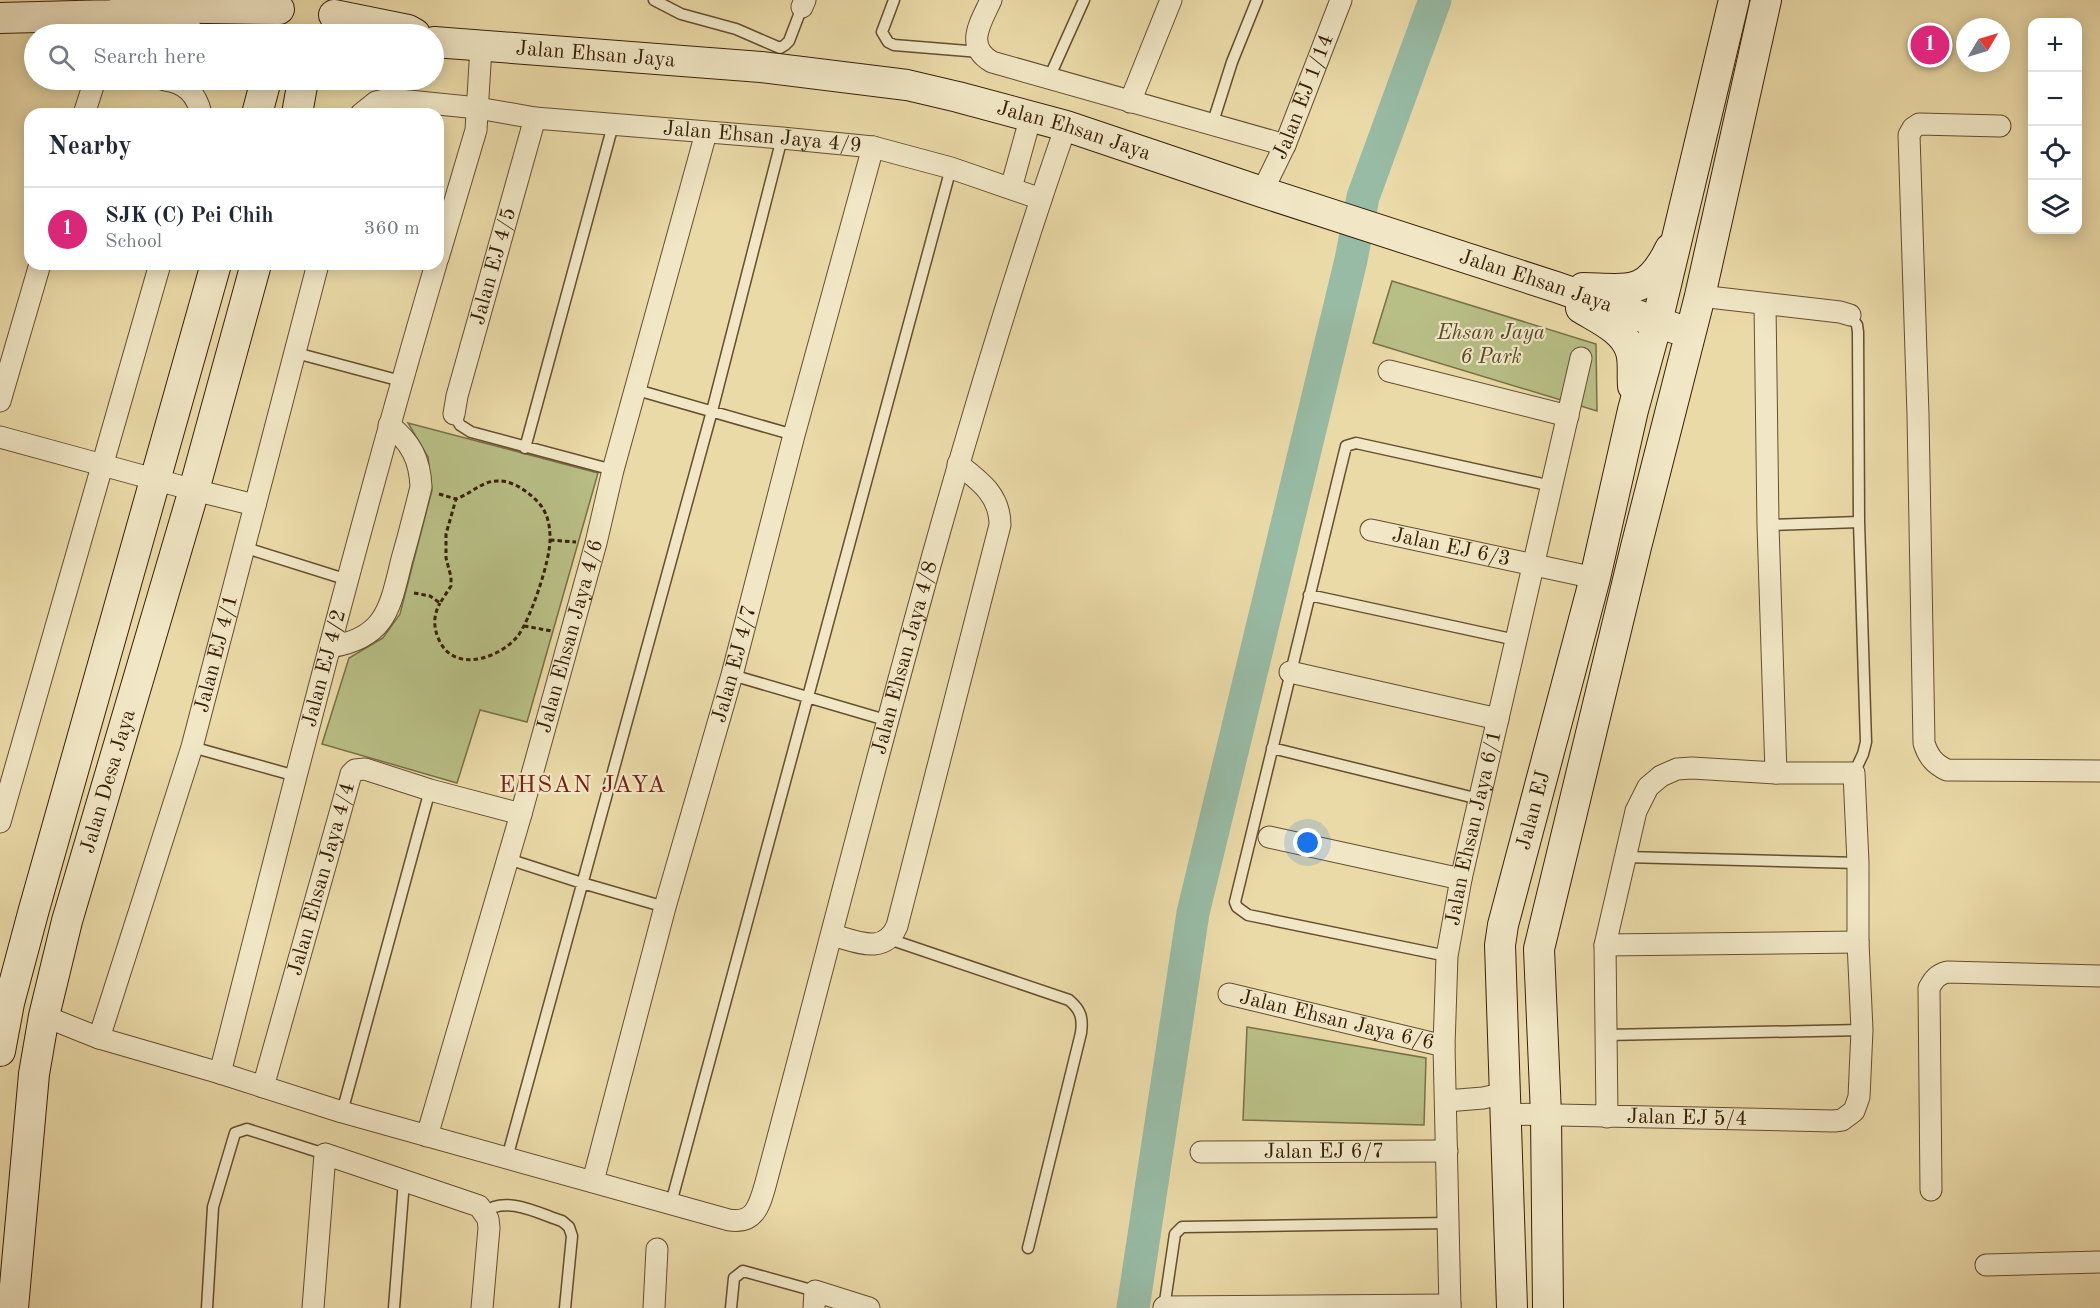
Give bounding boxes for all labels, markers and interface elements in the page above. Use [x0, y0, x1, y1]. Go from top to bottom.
north arrow [1956, 18, 2010, 72]
map controls [2028, 18, 2082, 234]
button: + [2028, 18, 2082, 72]
pin: 1 [1910, 22, 1950, 68]
search box [24, 24, 444, 90]
street label: Jalan EJ 1/14 [1269, 31, 1337, 163]
street label: Jalan Ehsan Jaya [515, 38, 676, 71]
icon: search [45, 41, 78, 74]
text: Search here [93, 46, 206, 68]
button: − [2028, 72, 2082, 126]
street label: Jalan Ehsan Jaya [994, 97, 1153, 164]
street label: Jalan Ehsan Jaya 4/9 [662, 118, 863, 156]
button: locate [2028, 126, 2082, 180]
text: Nearby [48, 134, 132, 160]
button: layers [2028, 180, 2082, 234]
text: SJK (C) Pei Chih [105, 205, 274, 227]
street label: Jalan EJ 4/5 [467, 205, 520, 327]
text: 1 [62, 219, 73, 239]
text: 360 m [364, 219, 420, 239]
text: School [105, 232, 162, 252]
street label: Jalan Ehsan Jaya [1457, 246, 1615, 316]
park label: Ehsan Jaya 6 Park [1436, 323, 1545, 368]
street label: Jalan EJ 6/3 [1390, 524, 1512, 570]
street label: Jalan Ehsan Jaya 4/6 [533, 537, 607, 735]
street label: Jalan Ehsan Jaya 4/8 [869, 558, 941, 757]
street label: Jalan EJ 4/1 [191, 593, 242, 715]
street label: Jalan EJ 4/7 [708, 603, 760, 725]
street label: Jalan EJ 4/2 [299, 607, 350, 729]
street label: Jalan Desa Jaya [77, 707, 139, 856]
street label: Jalan Ehsan Jaya 6/1 [1442, 728, 1505, 927]
street label: Jalan EJ [1513, 769, 1554, 852]
district label: EHSAN JAYA [499, 774, 667, 798]
street label: Jalan Ehsan Jaya 4/4 [284, 780, 359, 978]
your location [1293, 828, 1322, 857]
street label: Jalan Ehsan Jaya 6/6 [1237, 986, 1436, 1054]
street label: Jalan EJ 5/4 [1626, 1106, 1747, 1130]
street label: Jalan EJ 6/7 [1264, 1141, 1384, 1162]

